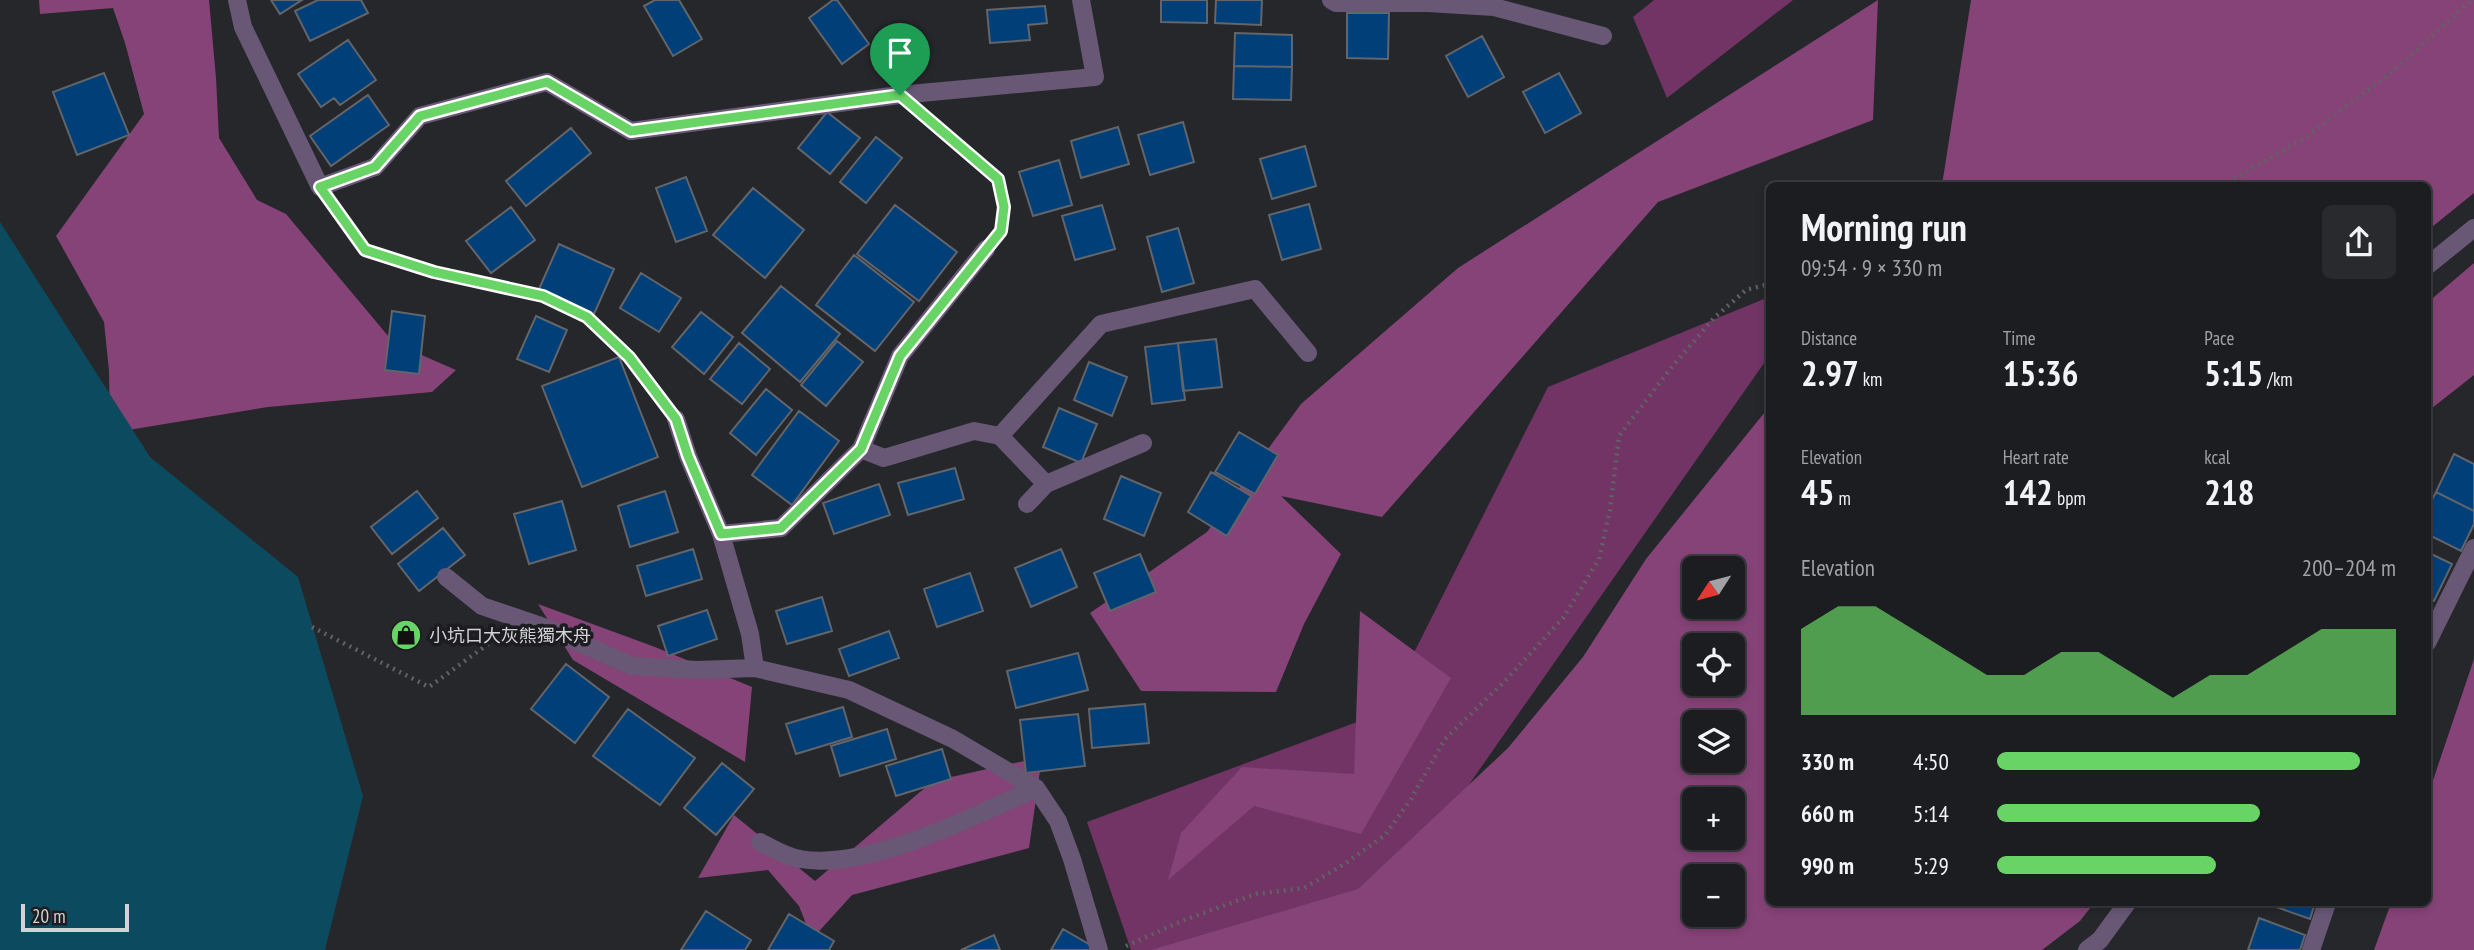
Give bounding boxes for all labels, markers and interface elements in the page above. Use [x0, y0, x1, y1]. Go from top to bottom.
pin [870, 23, 930, 95]
icon: arrive [881, 34, 919, 72]
text: Morning run [1801, 202, 1967, 251]
button: share [2322, 205, 2396, 279]
text: 09:54 · 9 × 330 m [1801, 253, 1942, 282]
text: Distance [1801, 326, 1857, 350]
text: Time [2003, 326, 2036, 350]
text: Pace [2204, 326, 2234, 350]
text: 2.97 [1801, 350, 1859, 396]
text: 15:36 [2003, 350, 2078, 396]
text: 5:15 [2204, 350, 2263, 396]
text: km [1859, 367, 1882, 391]
text: /km [2263, 367, 2293, 391]
text: Elevation [1801, 445, 1862, 469]
text: Heart rate [2003, 445, 2069, 469]
text: kcal [2204, 445, 2230, 469]
text: 45 [1801, 469, 1834, 515]
text: 142 [2003, 469, 2053, 515]
text: 218 [2204, 469, 2255, 515]
text: m [1834, 486, 1851, 510]
text: bpm [2053, 486, 2086, 510]
text: Elevation [1801, 553, 1875, 582]
text: 200–204 m [2302, 553, 2396, 582]
north arrow [1682, 556, 1745, 620]
map controls [1682, 556, 1745, 927]
shop icon: 小坑口大灰熊獨木舟 [389, 618, 423, 652]
place label: 小坑口大灰熊獨木舟 [429, 624, 591, 647]
button: locate [1682, 633, 1745, 696]
button: layers [1682, 710, 1745, 773]
text: 330 m [1801, 747, 1854, 776]
text: 4:50 [1913, 747, 1949, 776]
button: + [1682, 787, 1745, 850]
text: 660 m [1801, 799, 1854, 828]
text: 5:14 [1913, 799, 1949, 828]
text: 990 m [1801, 851, 1854, 880]
text: 5:29 [1913, 851, 1949, 880]
button: − [1682, 864, 1745, 927]
scale bar [21, 901, 130, 933]
text: 20 m [32, 904, 66, 928]

